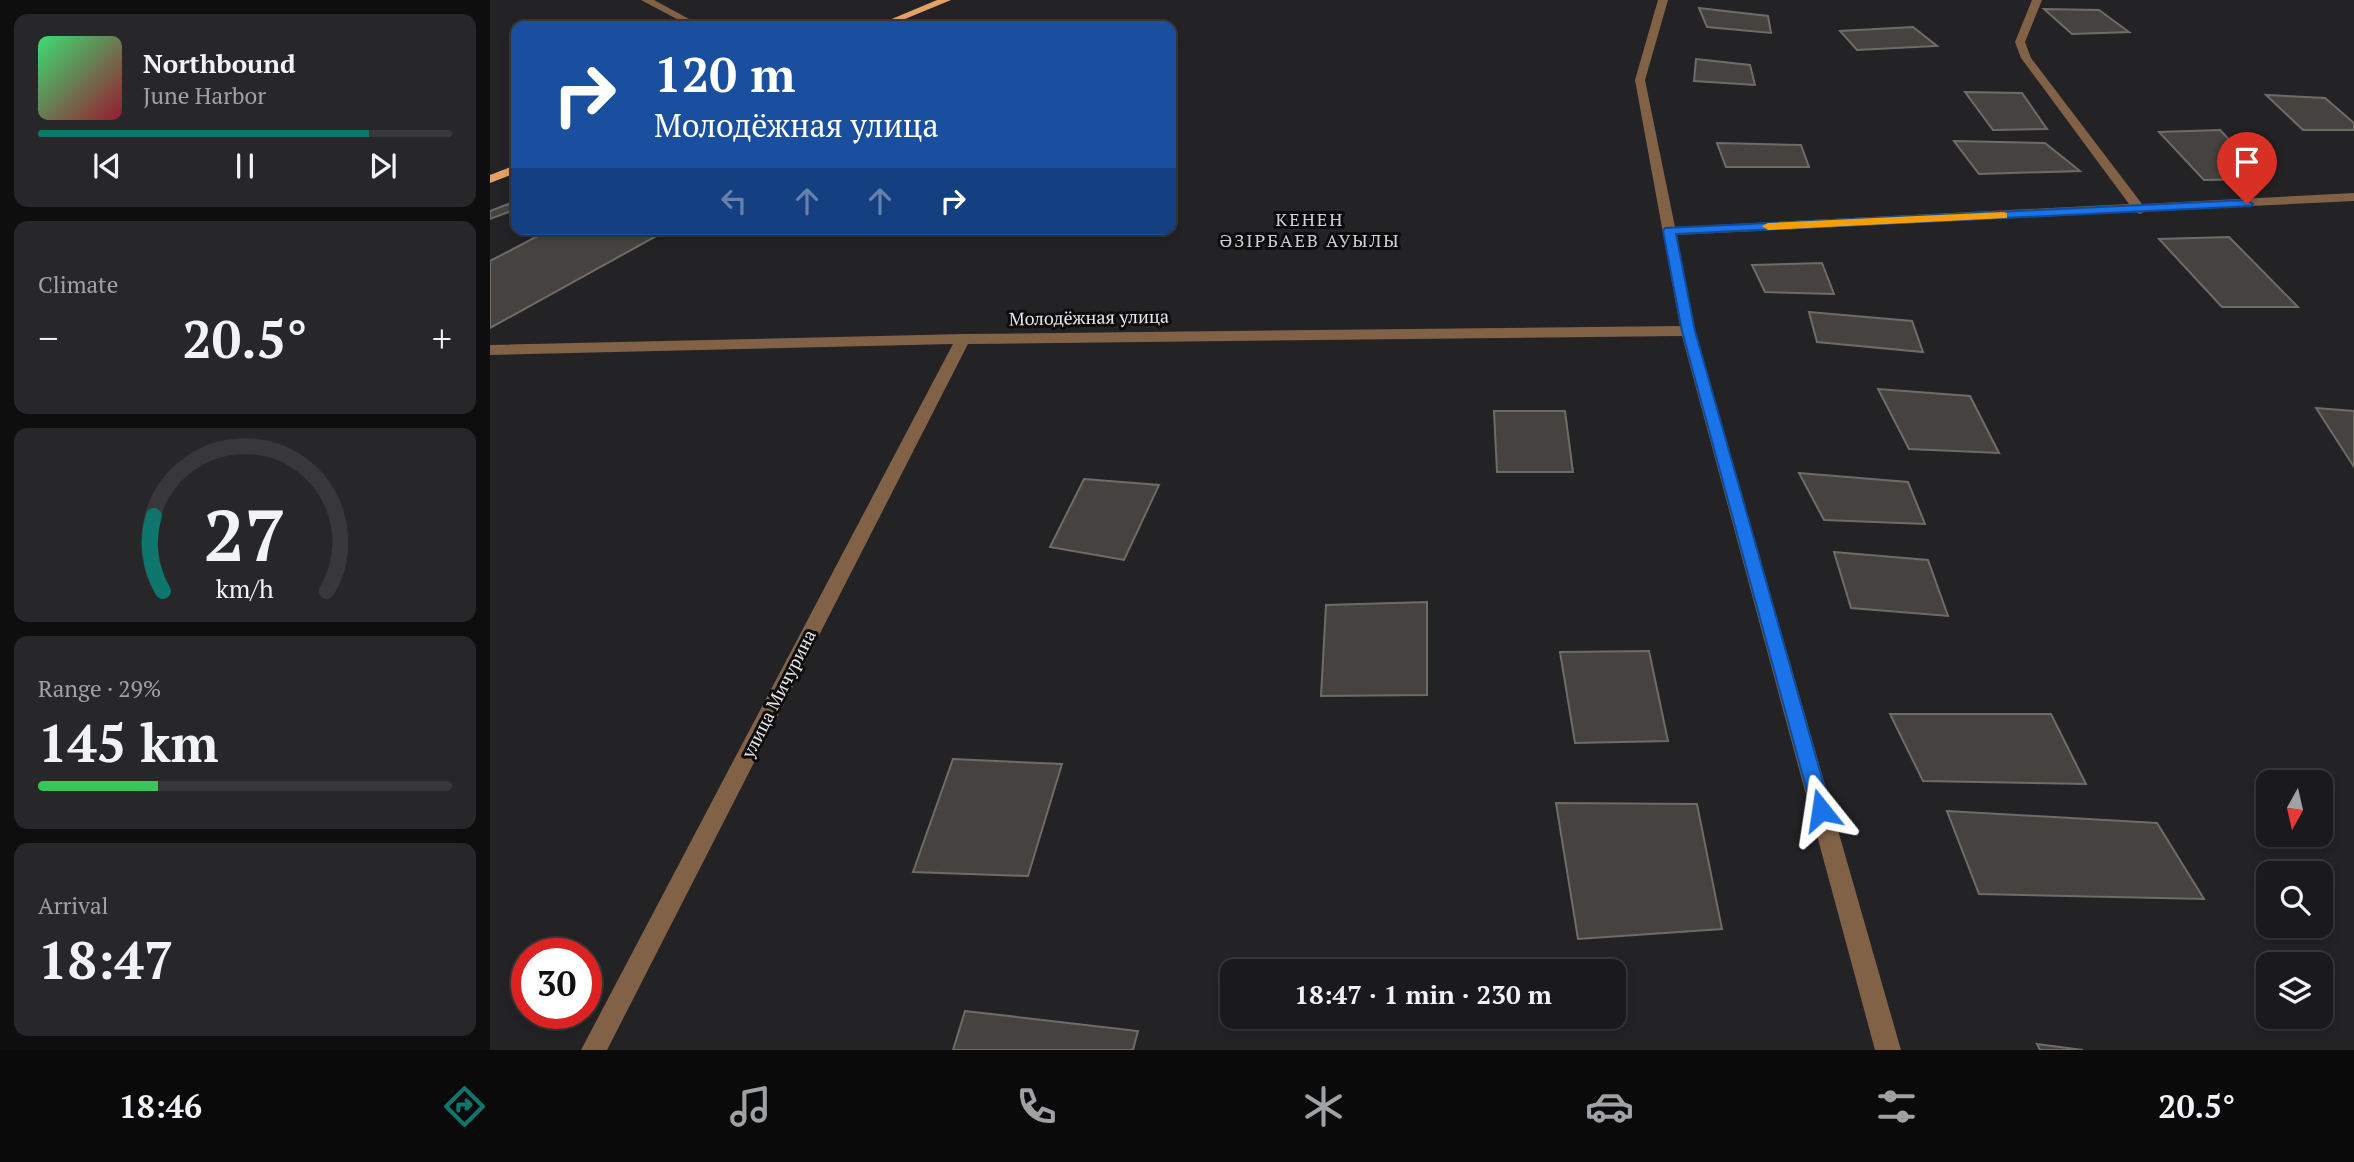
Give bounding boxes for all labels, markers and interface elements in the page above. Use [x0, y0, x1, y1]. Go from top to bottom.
text: 120 m [654, 41, 796, 106]
text: Northbound [143, 46, 296, 80]
icon: right [539, 49, 630, 140]
text: June Harbor [143, 80, 266, 111]
text: Молодёжная улица [654, 104, 939, 146]
pin [2217, 132, 2277, 204]
icon: arrive [2228, 143, 2266, 181]
icon: previous [88, 147, 126, 185]
icon: pause [226, 147, 264, 185]
icon: next [364, 147, 402, 185]
icon: left [715, 182, 753, 220]
icon: ahead [788, 182, 826, 220]
icon: ahead [861, 182, 899, 220]
icon: right [934, 182, 972, 220]
district label: КЕНЕН ӘЗІРБАЕВ АУЫЛЫ [1219, 207, 1401, 252]
text: Climate [38, 269, 118, 300]
text: 20.5° [182, 304, 308, 373]
street label: Молодёжная улица [1009, 304, 1169, 330]
text: − [38, 313, 58, 363]
text: + [432, 313, 452, 363]
text: 27 [204, 485, 286, 582]
text: km/h [216, 572, 274, 605]
street label: улица Мичурина [735, 625, 821, 763]
text: Range · 29% [38, 673, 161, 704]
text: 145 km [38, 708, 219, 777]
north arrow [2256, 770, 2333, 847]
map controls [2256, 770, 2333, 1029]
position arrow [1784, 773, 1858, 847]
button: search [2256, 861, 2333, 938]
text: Arrival [38, 890, 109, 921]
text: 18:47 [38, 925, 173, 994]
speed limit sign: 30 [511, 938, 602, 1029]
button: layers [2256, 952, 2333, 1029]
text: 18:47 · 1 min · 230 m [1294, 977, 1552, 1011]
icon: directions [440, 1082, 489, 1131]
icon: music [726, 1082, 775, 1131]
icon: phone [1012, 1082, 1061, 1131]
icon: climate [1299, 1082, 1348, 1131]
icon: car [1585, 1082, 1634, 1131]
icon: filters [1872, 1082, 1921, 1131]
text: 18:46 [119, 1085, 202, 1127]
text: 20.5° [2158, 1085, 2235, 1127]

